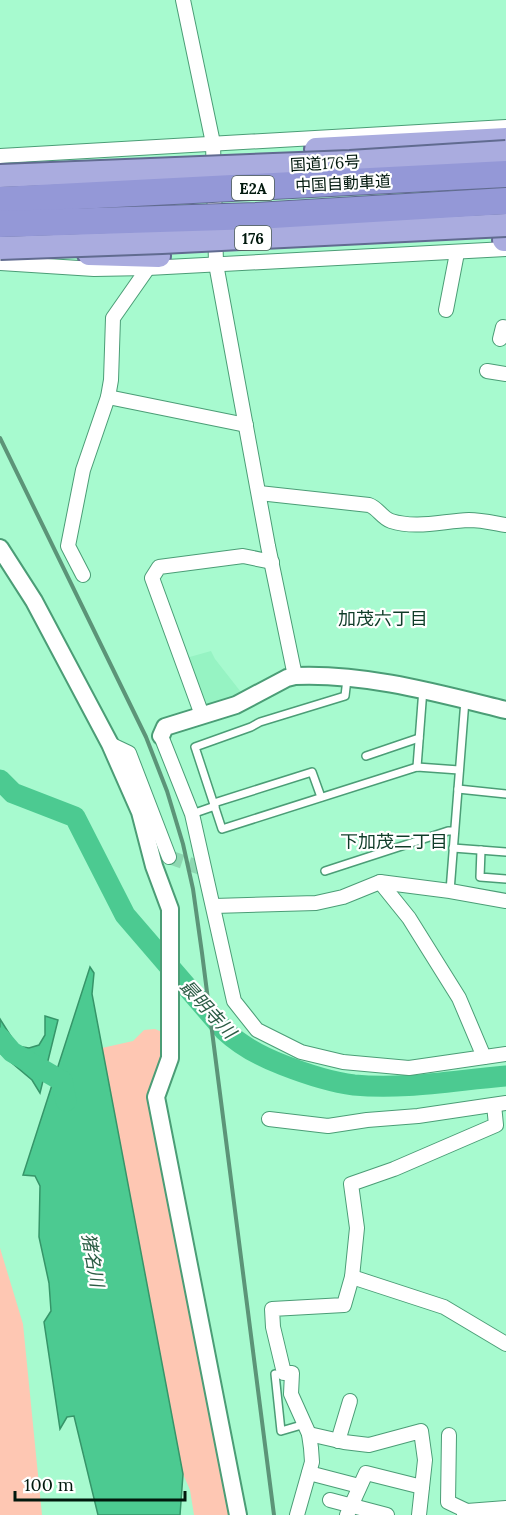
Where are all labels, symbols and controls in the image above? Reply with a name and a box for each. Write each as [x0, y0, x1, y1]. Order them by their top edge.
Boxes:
street label: 国道176号 [289, 151, 361, 175]
street label: 中国自動車道 [295, 171, 391, 195]
road number: E2A [232, 176, 274, 200]
road number: 176 [235, 226, 271, 250]
district label: 加茂六丁目 [338, 607, 428, 630]
district label: 下加茂二丁目 [340, 830, 448, 853]
water label: 最明寺川 [175, 975, 242, 1045]
water label: 猪名川 [77, 1231, 109, 1291]
scale bar [15, 1464, 184, 1502]
text: 100 m [24, 1473, 74, 1496]

